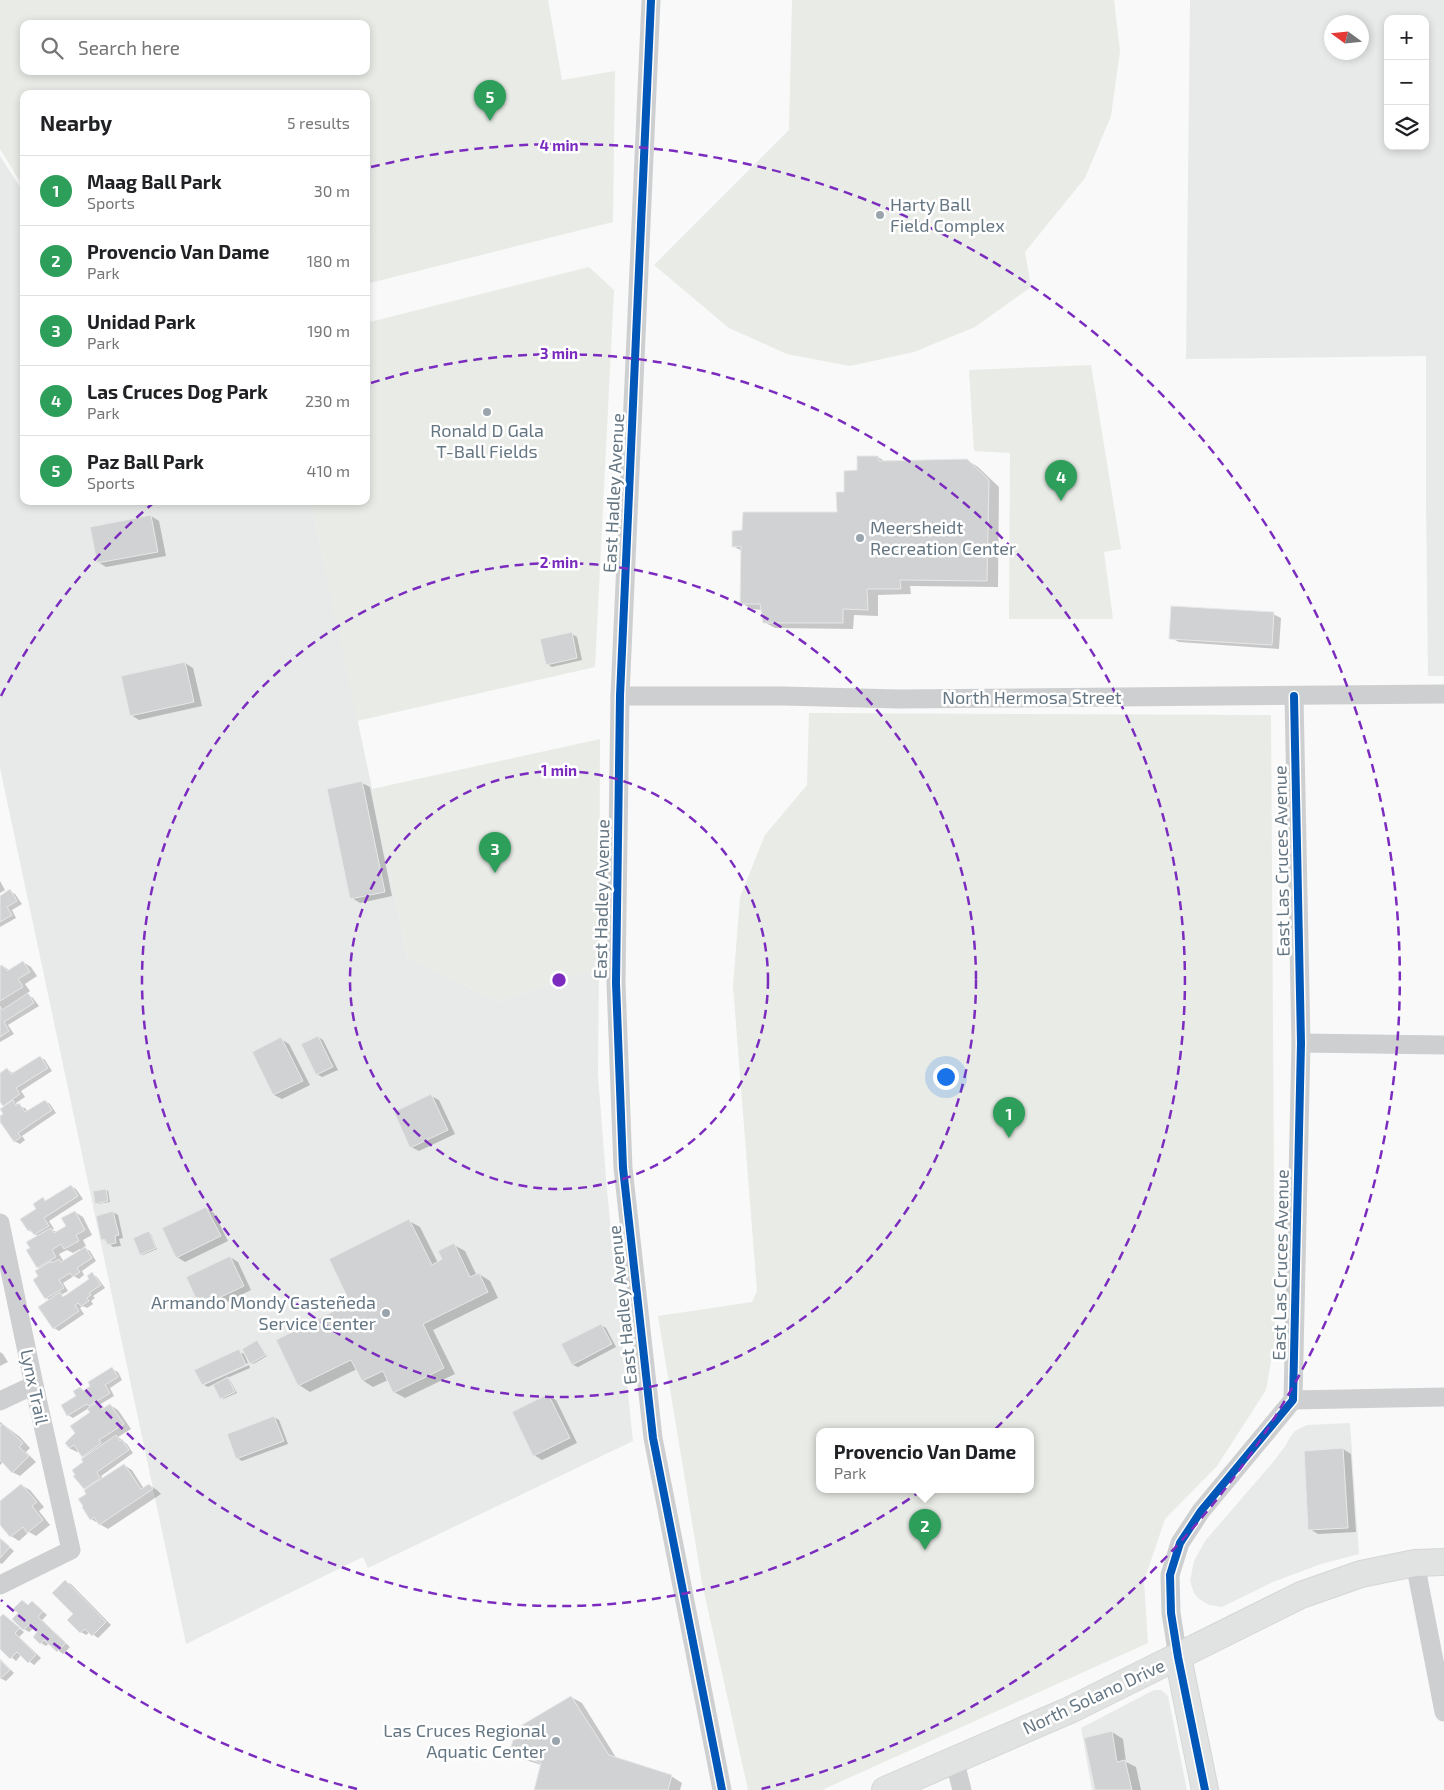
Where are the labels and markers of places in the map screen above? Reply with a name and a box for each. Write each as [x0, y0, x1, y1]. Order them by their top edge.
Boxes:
pin: 5 [474, 80, 506, 121]
place label: Harty Ball Field Complex [890, 193, 1005, 236]
marker: Harty Ball Field Complex [874, 209, 886, 221]
marker: Ronald D Gala T-Ball Fields [481, 406, 493, 418]
place label: Ronald D Gala T-Ball Fields [430, 419, 544, 462]
pin: 4 [1045, 460, 1077, 501]
place label: Meersheidt Recreation Center [870, 516, 1016, 559]
marker: Meersheidt Recreation Center [854, 532, 866, 544]
pin: 3 [479, 832, 511, 873]
centre of rings [550, 971, 568, 989]
pin: 1 [993, 1097, 1025, 1138]
place label: Armando Mondy Casteñeda Service Center [151, 1291, 376, 1334]
marker: Armando Mondy Casteñeda Service Center [380, 1307, 392, 1319]
pin: 2 [909, 1509, 941, 1550]
place label: Las Cruces Regional Aquatic Center [383, 1719, 547, 1762]
marker: Las Cruces Regional Aquatic Center [550, 1735, 562, 1747]

